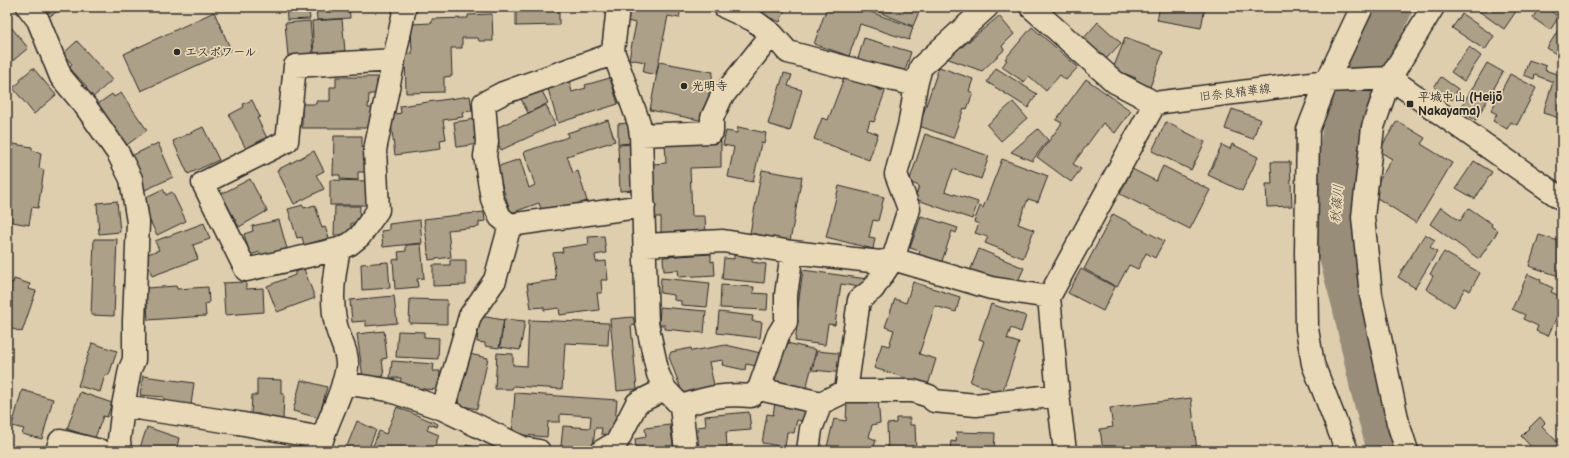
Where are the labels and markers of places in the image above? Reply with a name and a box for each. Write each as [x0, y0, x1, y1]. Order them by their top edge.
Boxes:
place label: エスポワール [185, 45, 257, 60]
marker: エスポワール [172, 47, 182, 57]
place label: 光明寺 [692, 79, 728, 94]
marker: 光明寺 [679, 81, 689, 91]
place label: 平城中山 (Heijō Nakayama) [1418, 90, 1502, 119]
marker: 平城中山 (Heijō Nakayama) [1405, 99, 1415, 109]

